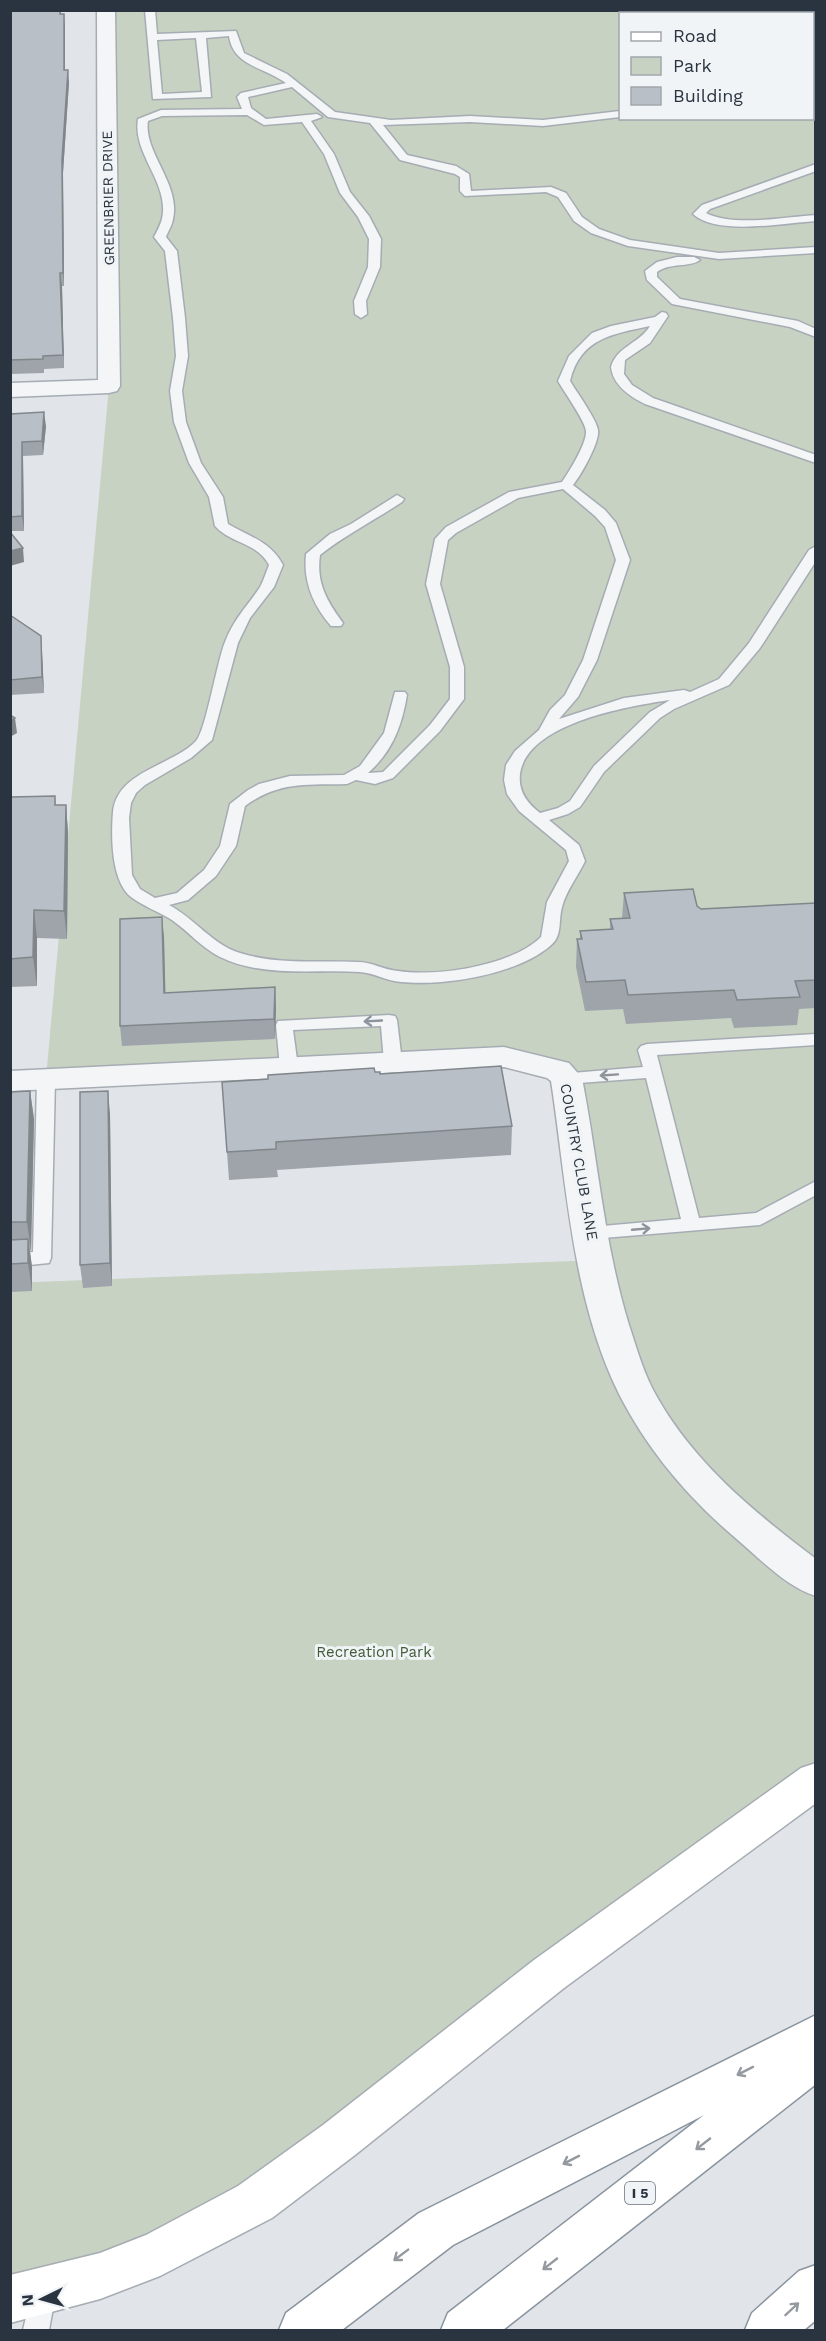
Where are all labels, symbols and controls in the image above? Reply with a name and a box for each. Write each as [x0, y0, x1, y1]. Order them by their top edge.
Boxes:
legend [619, 12, 814, 120]
text: Road [673, 25, 717, 46]
text: Park [673, 55, 712, 76]
text: Building [673, 85, 743, 106]
street label: GREENBRIER DRIVE [99, 130, 117, 266]
one-way arrow [363, 1016, 383, 1027]
one-way arrow [600, 1070, 620, 1081]
street label: COUNTRY CLUB LANE [556, 1082, 602, 1242]
one-way arrow [631, 1223, 651, 1234]
park label: Recreation Park [316, 1643, 432, 1661]
one-way arrow [736, 2066, 754, 2078]
one-way arrow [696, 2137, 712, 2150]
one-way arrow [563, 2154, 580, 2166]
road number: I 5 [625, 2182, 655, 2204]
one-way arrow [394, 2249, 410, 2262]
one-way arrow [542, 2258, 558, 2271]
north arrow [12, 2269, 72, 2329]
text: N [18, 2294, 38, 2307]
one-way arrow [785, 2302, 800, 2316]

